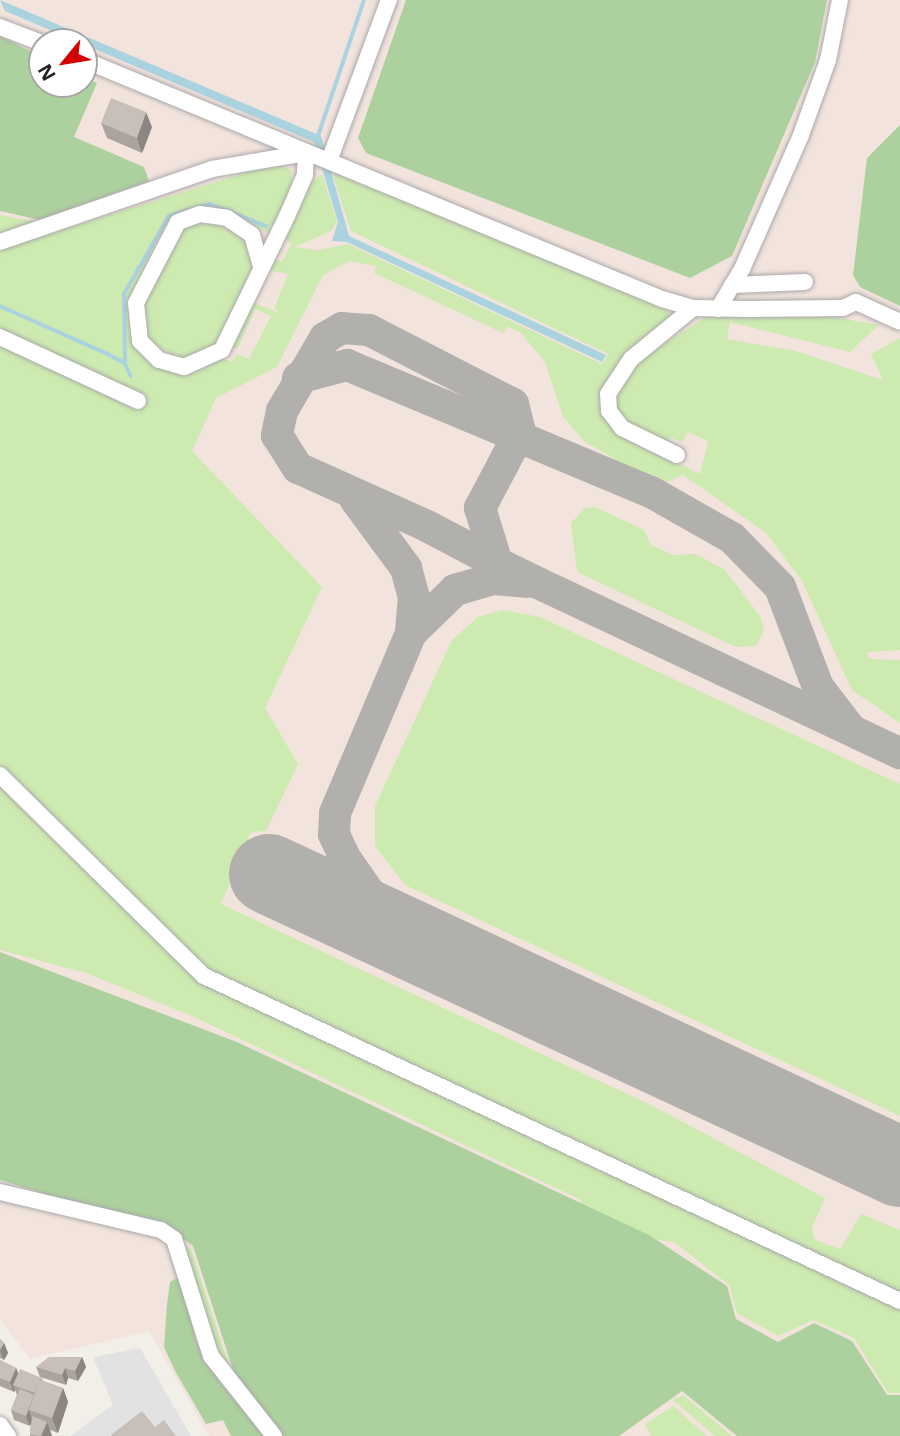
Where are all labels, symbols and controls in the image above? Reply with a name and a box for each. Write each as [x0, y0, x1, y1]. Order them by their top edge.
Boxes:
north arrow [28, 28, 98, 98]
text: N [31, 59, 62, 86]

